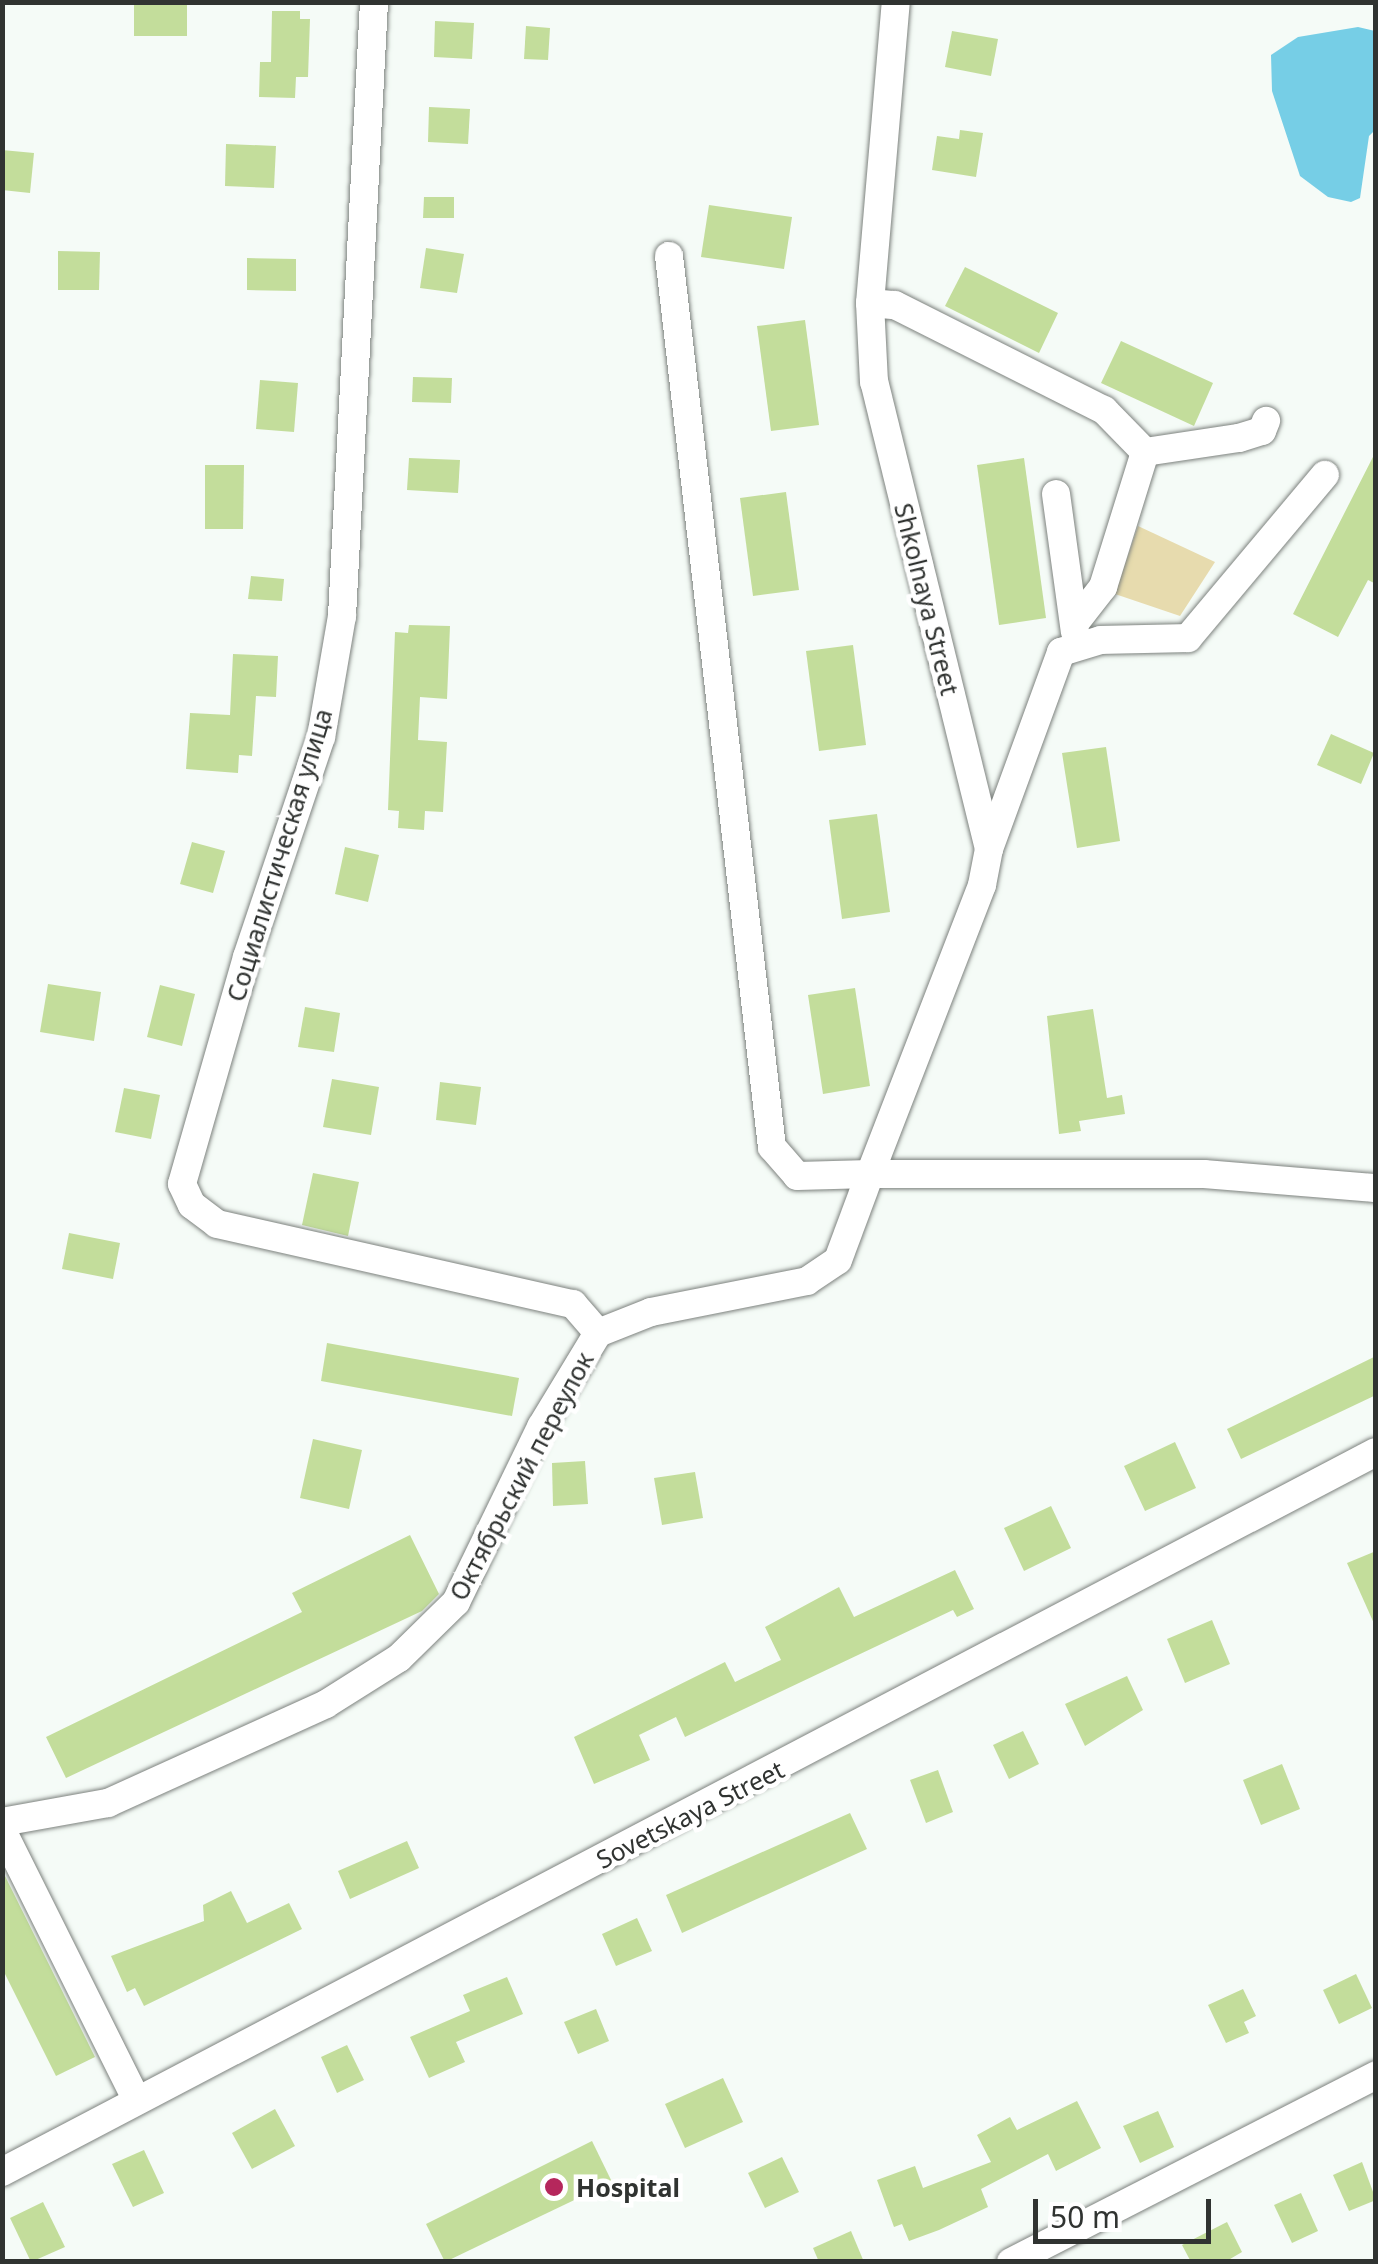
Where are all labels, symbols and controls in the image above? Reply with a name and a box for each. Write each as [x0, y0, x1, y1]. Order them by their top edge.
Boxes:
street label: Shkolnaya Street [889, 500, 965, 698]
street label: Социалистическая улица [220, 705, 338, 1005]
street label: Октябрьский переулок [443, 1347, 599, 1605]
street label: Sovetskaya Street [591, 1754, 789, 1874]
place label: Hospital [576, 2172, 680, 2202]
marker: Hospital [541, 2174, 567, 2200]
scale bar [1038, 2179, 1216, 2241]
text: 50 m [1050, 2196, 1120, 2237]

